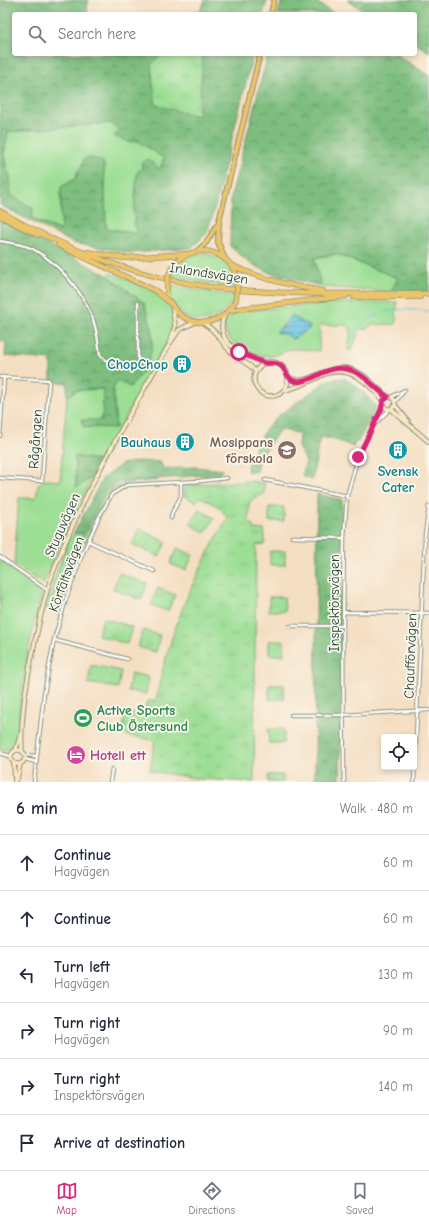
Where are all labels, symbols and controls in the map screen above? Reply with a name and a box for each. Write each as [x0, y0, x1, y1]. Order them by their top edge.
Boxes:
search box [12, 12, 417, 56]
icon: search [26, 23, 48, 45]
text: Search here [58, 25, 136, 43]
street label: Inlandsvägen [168, 259, 250, 288]
route start [230, 343, 248, 361]
building icon: ChopChop [171, 353, 193, 375]
place label: ChopChop [107, 356, 168, 373]
street label: Rågången [25, 409, 46, 470]
building icon: Bauhaus [174, 431, 196, 453]
place label: Bauhaus [120, 434, 171, 451]
place label: Mosippans förskola [210, 434, 273, 467]
school or university icon: Mosippans förskola [276, 439, 298, 461]
building icon: Svensk Cater [387, 439, 409, 461]
route end [349, 448, 367, 466]
place label: Svensk Cater [378, 463, 418, 496]
street label: Stuguvägen [41, 490, 84, 560]
street label: Körfältsvägen [45, 534, 88, 614]
street label: Inspektörsvägen [326, 554, 343, 652]
street label: Chaufförvägen [401, 613, 420, 699]
place label: Active Sports Club Östersund [97, 702, 188, 735]
sports icon: Active Sports Club Östersund [72, 707, 94, 729]
map controls [381, 734, 417, 770]
button: locate [381, 734, 417, 770]
hotel icon: Hotell ett [65, 744, 87, 766]
place label: Hotell ett [90, 747, 146, 764]
text: 6 min [16, 799, 58, 818]
text: Walk · 480 m [340, 801, 413, 816]
text: Continue [54, 846, 111, 864]
icon: ahead [16, 852, 38, 874]
text: 60 m [383, 855, 413, 870]
text: Hagvägen [54, 864, 109, 879]
icon: ahead [16, 908, 38, 930]
text: Continue [54, 910, 111, 928]
text: 60 m [383, 911, 413, 926]
text: Turn left [54, 958, 110, 976]
icon: left [16, 964, 38, 986]
text: 130 m [378, 967, 413, 982]
text: Hagvägen [54, 976, 109, 991]
text: Turn right [54, 1014, 120, 1032]
icon: right [16, 1020, 38, 1042]
text: 90 m [383, 1023, 413, 1038]
text: Hagvägen [54, 1032, 109, 1047]
text: Turn right [54, 1070, 120, 1088]
icon: right [16, 1076, 38, 1098]
text: 140 m [379, 1079, 413, 1094]
text: Inspektörsvägen [54, 1088, 145, 1103]
icon: arrive [16, 1132, 38, 1154]
text: Arrive at destination [54, 1134, 185, 1152]
tab: Map [56, 1180, 78, 1217]
tab: Directions [189, 1180, 235, 1217]
tab: Saved [346, 1180, 373, 1217]

